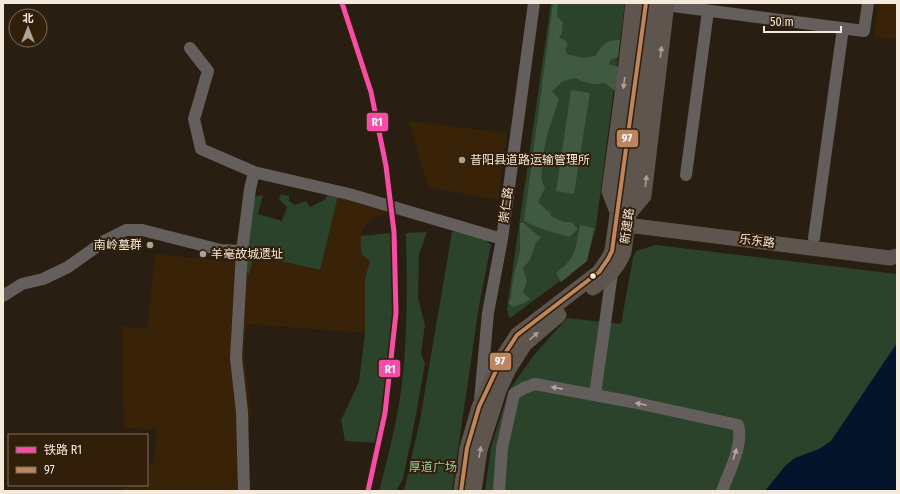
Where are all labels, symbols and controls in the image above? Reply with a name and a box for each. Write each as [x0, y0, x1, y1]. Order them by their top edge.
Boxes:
north arrow [8, 8, 48, 48]
scale bar [764, 8, 841, 34]
text: 北 [23, 12, 34, 25]
text: 50 m [770, 15, 794, 29]
one-way arrow [658, 46, 665, 58]
one-way arrow [621, 77, 627, 90]
line badge: R1 [366, 112, 389, 132]
text: R1 [372, 116, 382, 129]
line badge: 97 [616, 129, 639, 148]
text: 97 [622, 132, 632, 145]
place label: 昔阳县道路运输管理所 [470, 153, 590, 167]
marker: 昔阳县道路运输管理所 [457, 155, 467, 165]
one-way arrow [643, 175, 649, 187]
street label: 崇仁路 [497, 186, 515, 224]
street label: 新建路 [618, 207, 636, 245]
street label: 乐东路 [738, 232, 776, 250]
place label: 南岭墓群 [94, 238, 142, 252]
marker: 南岭墓群 [145, 240, 155, 250]
place label: 羊毫故城遗址 [211, 247, 283, 261]
marker: 羊毫故城遗址 [198, 249, 208, 259]
unlabelled marker [588, 271, 598, 281]
one-way arrow [528, 332, 539, 341]
line badge: 97 [489, 352, 512, 371]
text: 97 [495, 355, 505, 368]
line badge: R1 [378, 359, 401, 378]
text: R1 [385, 363, 395, 376]
one-way arrow [551, 385, 563, 391]
one-way arrow [635, 400, 647, 406]
legend [8, 434, 148, 486]
text: 铁路 R1 [44, 443, 82, 457]
one-way arrow [477, 446, 483, 459]
one-way arrow [732, 448, 738, 460]
park label: 厚道广场 [409, 460, 457, 474]
text: 97 [44, 463, 55, 477]

